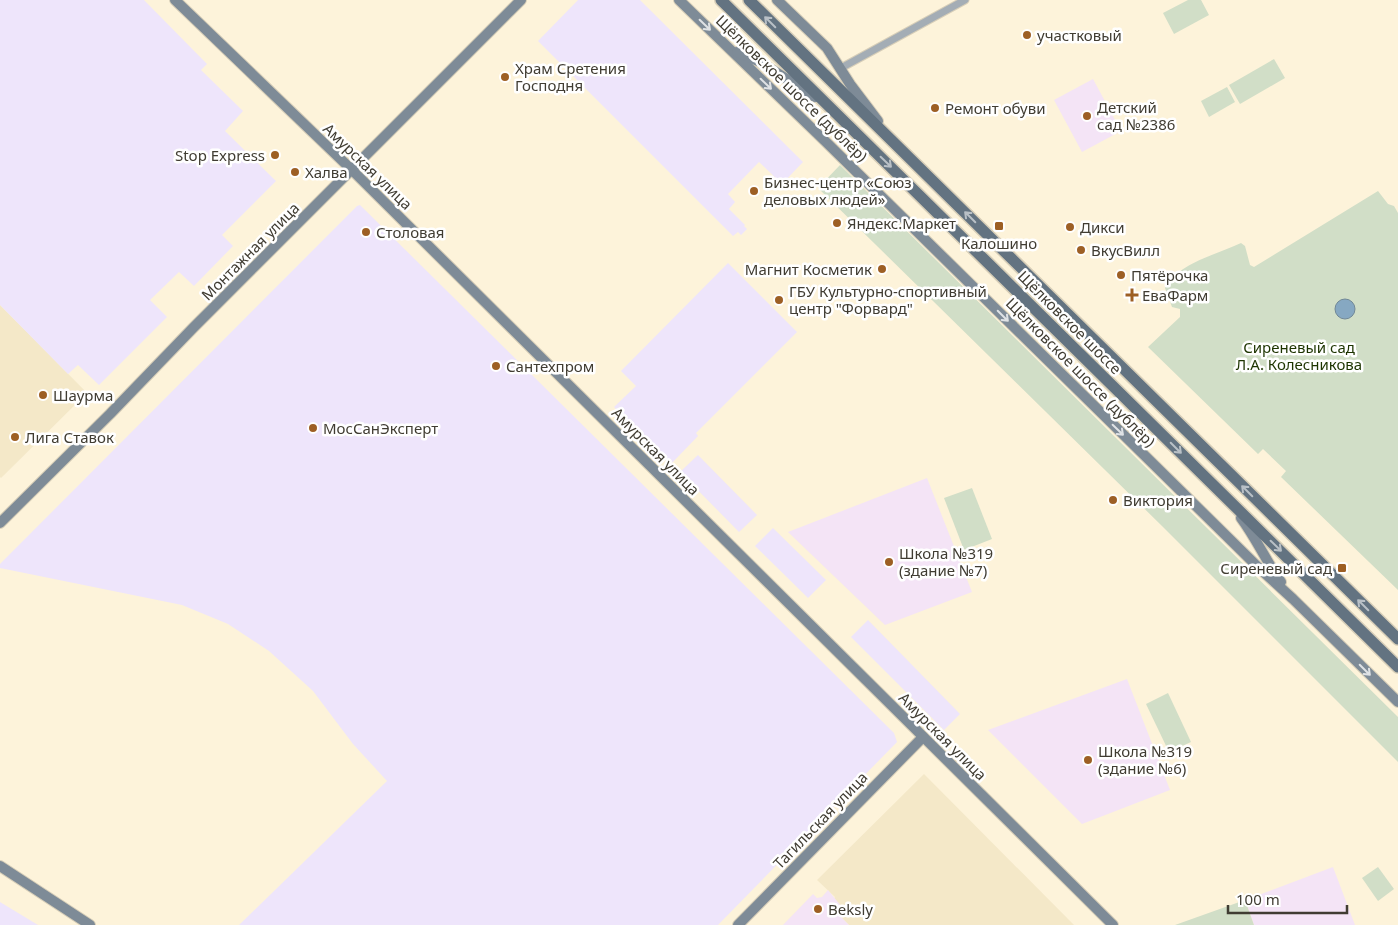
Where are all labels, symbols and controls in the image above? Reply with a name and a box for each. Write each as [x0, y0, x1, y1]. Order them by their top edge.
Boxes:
street label: Щёлковское шоссе (дублёр) [712, 10, 872, 166]
one-way arrow [765, 16, 777, 28]
one-way arrow [699, 19, 711, 31]
place label: участковый [1037, 25, 1122, 45]
marker: участковый [1021, 29, 1033, 41]
place label: Храм Сретения Господня [515, 58, 626, 95]
marker: Храм Сретения Господня [499, 71, 511, 83]
one-way arrow [760, 78, 772, 90]
place label: Детский сад №2386 [1097, 97, 1175, 134]
place label: Ремонт обуви [945, 98, 1046, 118]
marker: Ремонт обуви [929, 102, 941, 114]
marker: Детский сад №2386 [1081, 110, 1093, 122]
street label: Амурская улица [319, 118, 417, 214]
place label: Stop Express [175, 145, 265, 165]
marker: Stop Express [269, 149, 281, 161]
one-way arrow [880, 155, 892, 167]
place label: Халва [305, 162, 348, 182]
marker: Халва [289, 166, 301, 178]
place label: Бизнес-центр «Союз деловых людей» [764, 172, 912, 209]
marker: Бизнес-центр «Союз деловых людей» [748, 185, 760, 197]
street label: Монтажная улица [197, 198, 303, 304]
one-way arrow [964, 211, 976, 223]
place label: Яндекс.Маркет [847, 213, 956, 233]
marker: Яндекс.Маркет [831, 217, 843, 229]
place label: Дикси [1080, 217, 1125, 237]
marker: Калошино [993, 220, 1005, 232]
marker: Дикси [1064, 221, 1076, 233]
place label: Столовая [376, 222, 445, 242]
marker: Столовая [360, 226, 372, 238]
place label: Калошино [961, 233, 1037, 253]
place label: ВкусВилл [1091, 240, 1160, 260]
marker: ВкусВилл [1075, 244, 1087, 256]
place label: Магнит Косметик [745, 259, 872, 279]
marker: Магнит Косметик [876, 263, 888, 275]
place label: Пятёрочка [1131, 265, 1208, 285]
street label: Щёлковское шоссе [1014, 266, 1126, 378]
marker: Пятёрочка [1115, 269, 1127, 281]
place label: ГБУ Культурно-спортивный центр "Форвард" [789, 281, 987, 318]
place label: ЕваФарм [1142, 285, 1208, 305]
marker: ЕваФарм [1126, 289, 1138, 301]
street label: Щёлковское шоссе (дублёр) [1002, 293, 1160, 451]
marker: ГБУ Культурно-спортивный центр "Форвард" [773, 294, 785, 306]
one-way arrow [996, 310, 1009, 322]
park label: Сиреневый сад Л.А. Колесникова [1236, 337, 1362, 374]
place label: Сантехпром [506, 356, 594, 376]
marker: Сантехпром [490, 360, 502, 372]
place label: Шаурма [53, 385, 113, 405]
marker: Шаурма [37, 389, 49, 401]
street label: Амурская улица [608, 403, 704, 499]
place label: МосСанЭксперт [323, 418, 438, 438]
marker: МосСанЭксперт [307, 422, 319, 434]
one-way arrow [1112, 424, 1124, 436]
place label: Лига Ставок [25, 427, 114, 447]
marker: Лига Ставок [9, 431, 21, 443]
one-way arrow [1170, 442, 1182, 454]
one-way arrow [1241, 485, 1254, 497]
place label: Виктория [1123, 490, 1193, 510]
marker: Виктория [1107, 494, 1119, 506]
one-way arrow [1269, 540, 1282, 552]
place label: Школа №319 (здание №7) [899, 543, 993, 580]
marker: Школа №319 (здание №7) [883, 556, 895, 568]
place label: Сиреневый сад [1220, 558, 1332, 578]
marker: Сиреневый сад [1336, 562, 1348, 574]
one-way arrow [1357, 599, 1369, 611]
one-way arrow [1359, 664, 1372, 676]
street label: Амурская улица [895, 688, 991, 784]
place label: Школа №319 (здание №6) [1098, 741, 1192, 778]
marker: Школа №319 (здание №6) [1082, 754, 1094, 766]
street label: Тагильская улица [769, 767, 871, 873]
scale bar [1228, 882, 1347, 914]
text: 100 m [1236, 889, 1280, 909]
place label: Beksly [828, 899, 873, 919]
marker: Beksly [812, 903, 824, 915]

